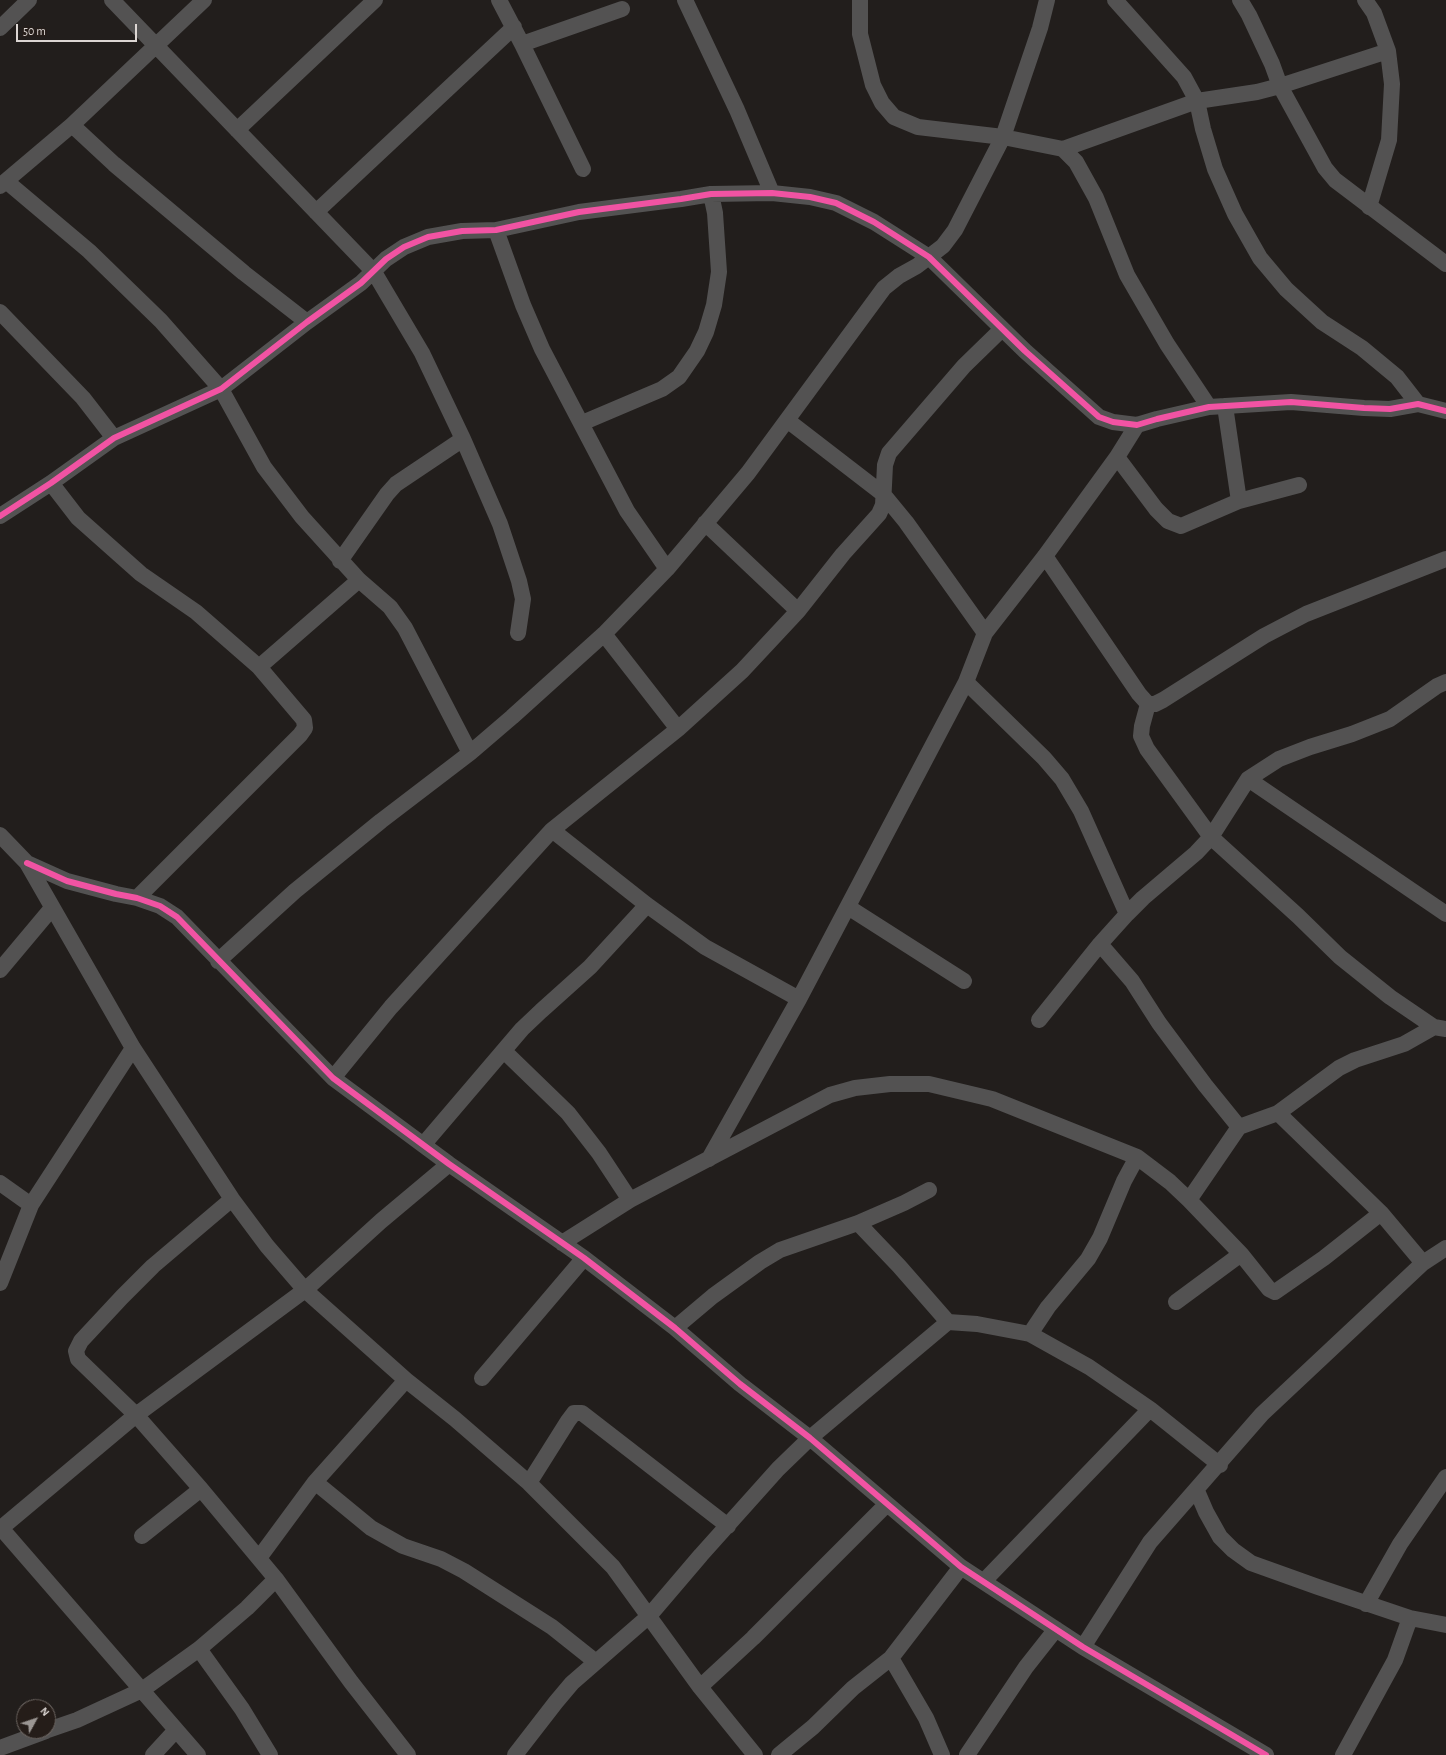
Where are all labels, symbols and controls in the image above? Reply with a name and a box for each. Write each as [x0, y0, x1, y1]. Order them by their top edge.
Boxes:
scale bar [18, 16, 139, 42]
text: 50 m [23, 25, 46, 37]
north arrow [16, 1699, 56, 1739]
text: N [38, 1705, 51, 1718]

